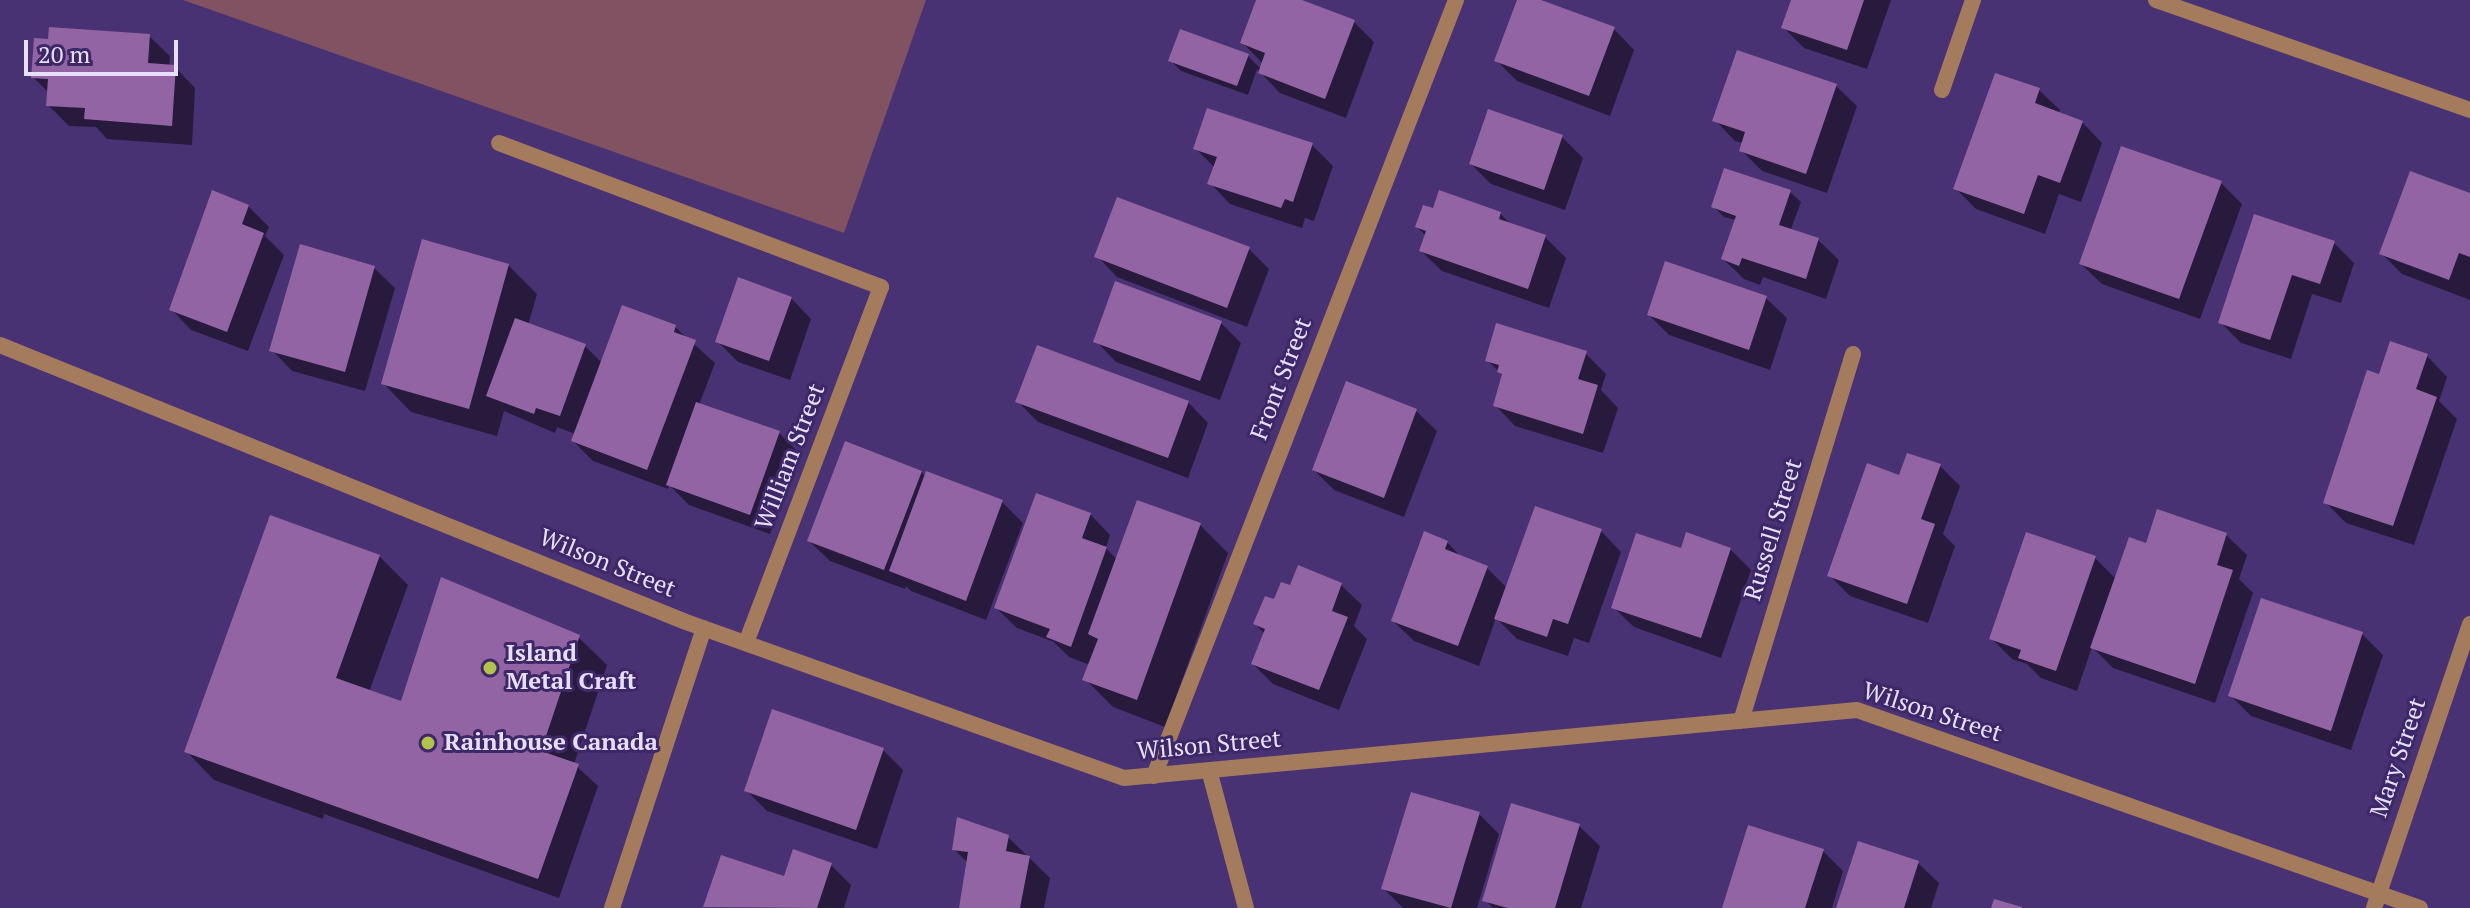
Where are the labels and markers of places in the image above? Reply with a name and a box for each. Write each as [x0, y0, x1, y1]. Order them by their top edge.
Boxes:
place label: Island Metal Craft [506, 640, 636, 696]
marker: Island Metal Craft [481, 659, 499, 677]
place label: Rainhouse Canada [444, 729, 658, 757]
marker: Rainhouse Canada [419, 734, 437, 752]

